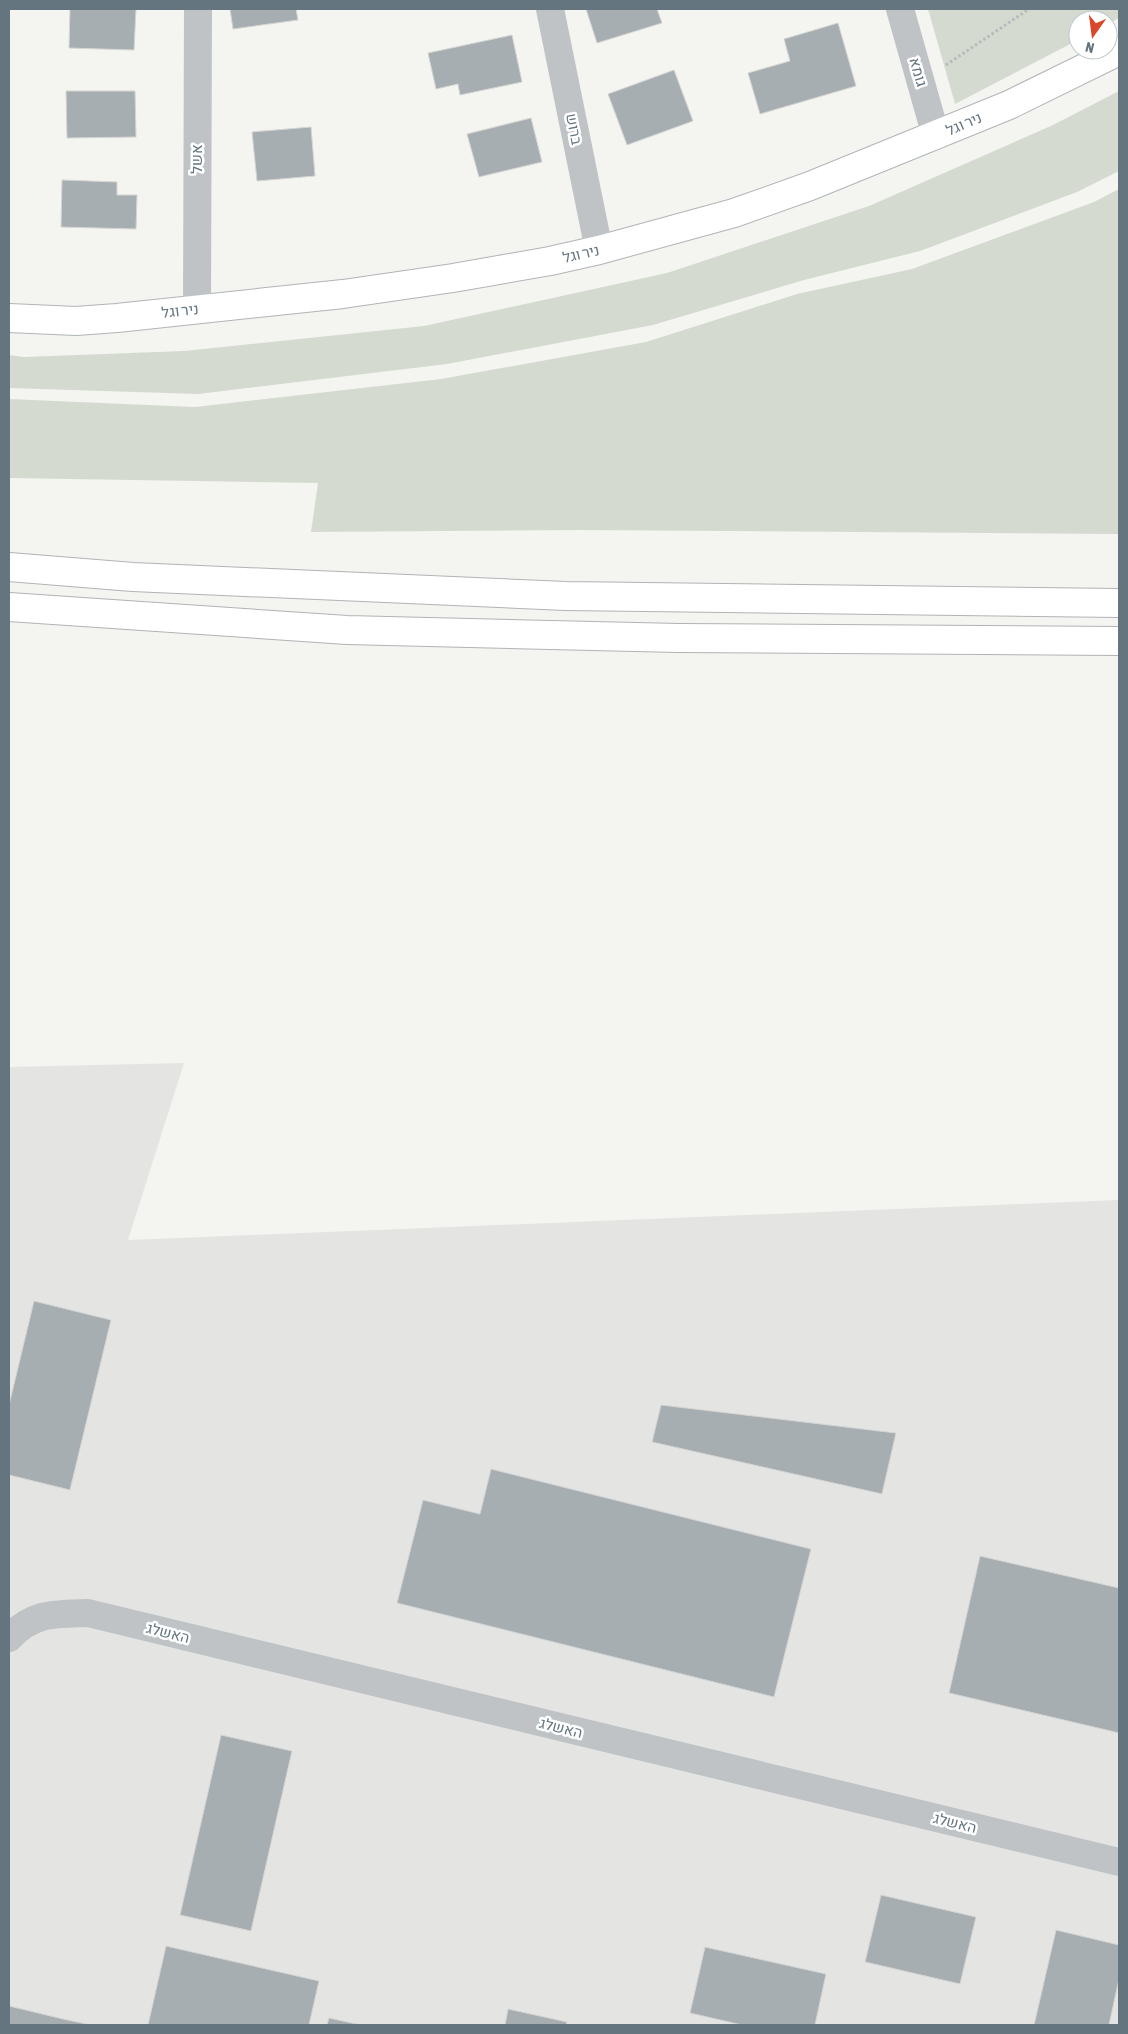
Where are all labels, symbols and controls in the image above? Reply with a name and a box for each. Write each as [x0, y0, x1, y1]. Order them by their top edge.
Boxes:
north arrow [1068, 10, 1118, 60]
text: N [1084, 39, 1096, 56]
street label: גומא [906, 55, 931, 89]
street label: ניר וגל [943, 108, 984, 139]
street label: ברוש [563, 112, 586, 146]
street label: אשל [188, 144, 205, 174]
street label: ניר וגל [561, 241, 601, 266]
street label: ניר וגל [161, 300, 199, 321]
street label: האשלג [145, 1619, 191, 1646]
street label: האשלג [538, 1714, 584, 1741]
street label: האשלג [932, 1809, 978, 1836]

